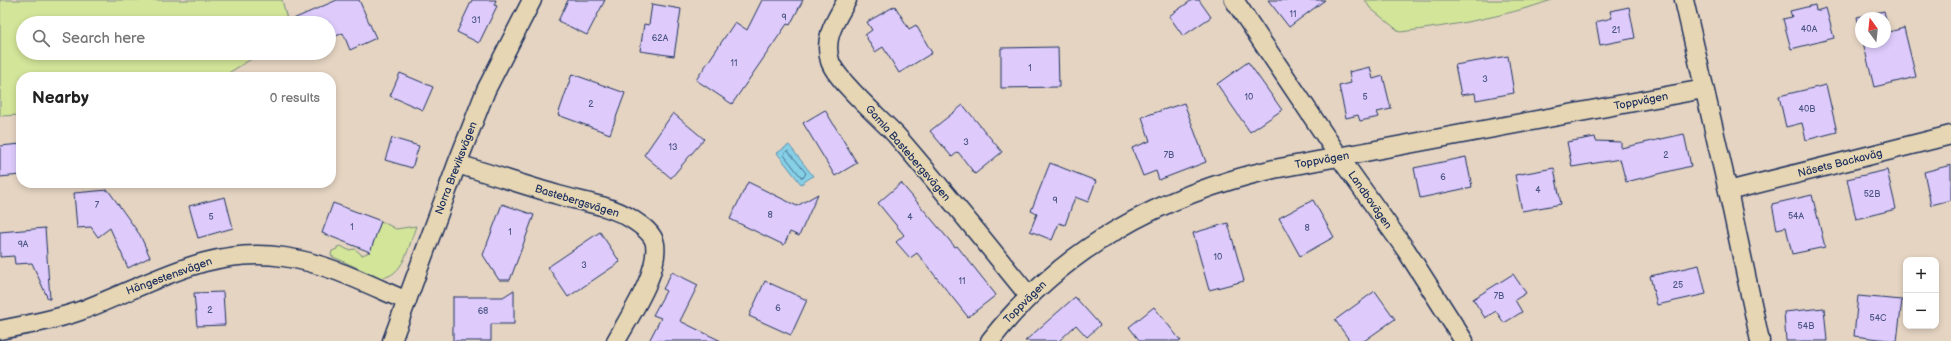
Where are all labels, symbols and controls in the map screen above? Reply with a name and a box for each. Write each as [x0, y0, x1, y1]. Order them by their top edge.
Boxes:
house number: 11 [1290, 9, 1296, 20]
house number: 9 [781, 12, 787, 23]
north arrow [1855, 12, 1891, 48]
house number: 31 [471, 15, 481, 26]
search box [16, 16, 336, 60]
house number: 40A [1801, 24, 1818, 35]
house number: 21 [1612, 25, 1620, 36]
icon: search [30, 27, 52, 49]
text: Search here [62, 29, 145, 48]
house number: 62A [652, 33, 669, 44]
house number: 11 [731, 58, 737, 69]
house number: 1 [1028, 63, 1032, 74]
house number: 3 [1482, 74, 1488, 85]
text: Nearby [32, 88, 89, 108]
street label: Toppvägen [1613, 89, 1669, 113]
text: 0 results [270, 90, 320, 106]
house number: 10 [1245, 92, 1253, 103]
house number: 5 [1362, 92, 1368, 103]
house number: 2 [588, 99, 594, 110]
street label: Gamla Bastebergsvägen [863, 102, 953, 204]
house number: 40B [1799, 104, 1815, 115]
street label: Norra Breviksvägen [432, 120, 480, 216]
house number: 3 [963, 137, 969, 148]
house number: 13 [668, 142, 678, 153]
street label: Näsets Backaväg [1796, 146, 1884, 180]
street label: Toppvägen [1294, 149, 1350, 171]
house number: 7B [1164, 150, 1174, 161]
house number: 2 [1663, 150, 1669, 161]
street label: Landbovägen [1345, 169, 1395, 231]
house number: 6 [1440, 172, 1446, 183]
street label: Bastebergsvägen [533, 182, 621, 220]
house number: 4 [1535, 185, 1541, 196]
house number: 52B [1864, 189, 1880, 200]
house number: 9 [1052, 195, 1058, 206]
house number: 7 [95, 200, 100, 211]
house number: 8 [767, 210, 773, 221]
house number: 54A [1788, 211, 1805, 222]
house number: 5 [208, 212, 214, 223]
house number: 4 [907, 212, 913, 223]
house number: 1 [350, 222, 354, 233]
house number: 8 [1304, 223, 1310, 234]
house number: 1 [508, 227, 512, 238]
house number: 9A [18, 239, 29, 250]
house number: 10 [1214, 252, 1222, 263]
street label: Hängestensvägen [124, 254, 214, 298]
map controls [1903, 257, 1939, 329]
button: + [1903, 257, 1939, 293]
house number: 3 [581, 260, 587, 271]
house number: 11 [959, 276, 965, 287]
street label: Toppvägen [1001, 278, 1049, 326]
house number: 25 [1673, 280, 1683, 291]
house number: 7B [1494, 291, 1504, 302]
button: − [1903, 293, 1939, 329]
house number: 6 [775, 303, 781, 314]
house number: 2 [207, 305, 213, 316]
house number: 68 [478, 306, 488, 317]
house number: 54C [1869, 313, 1887, 324]
house number: 54B [1798, 321, 1814, 332]

